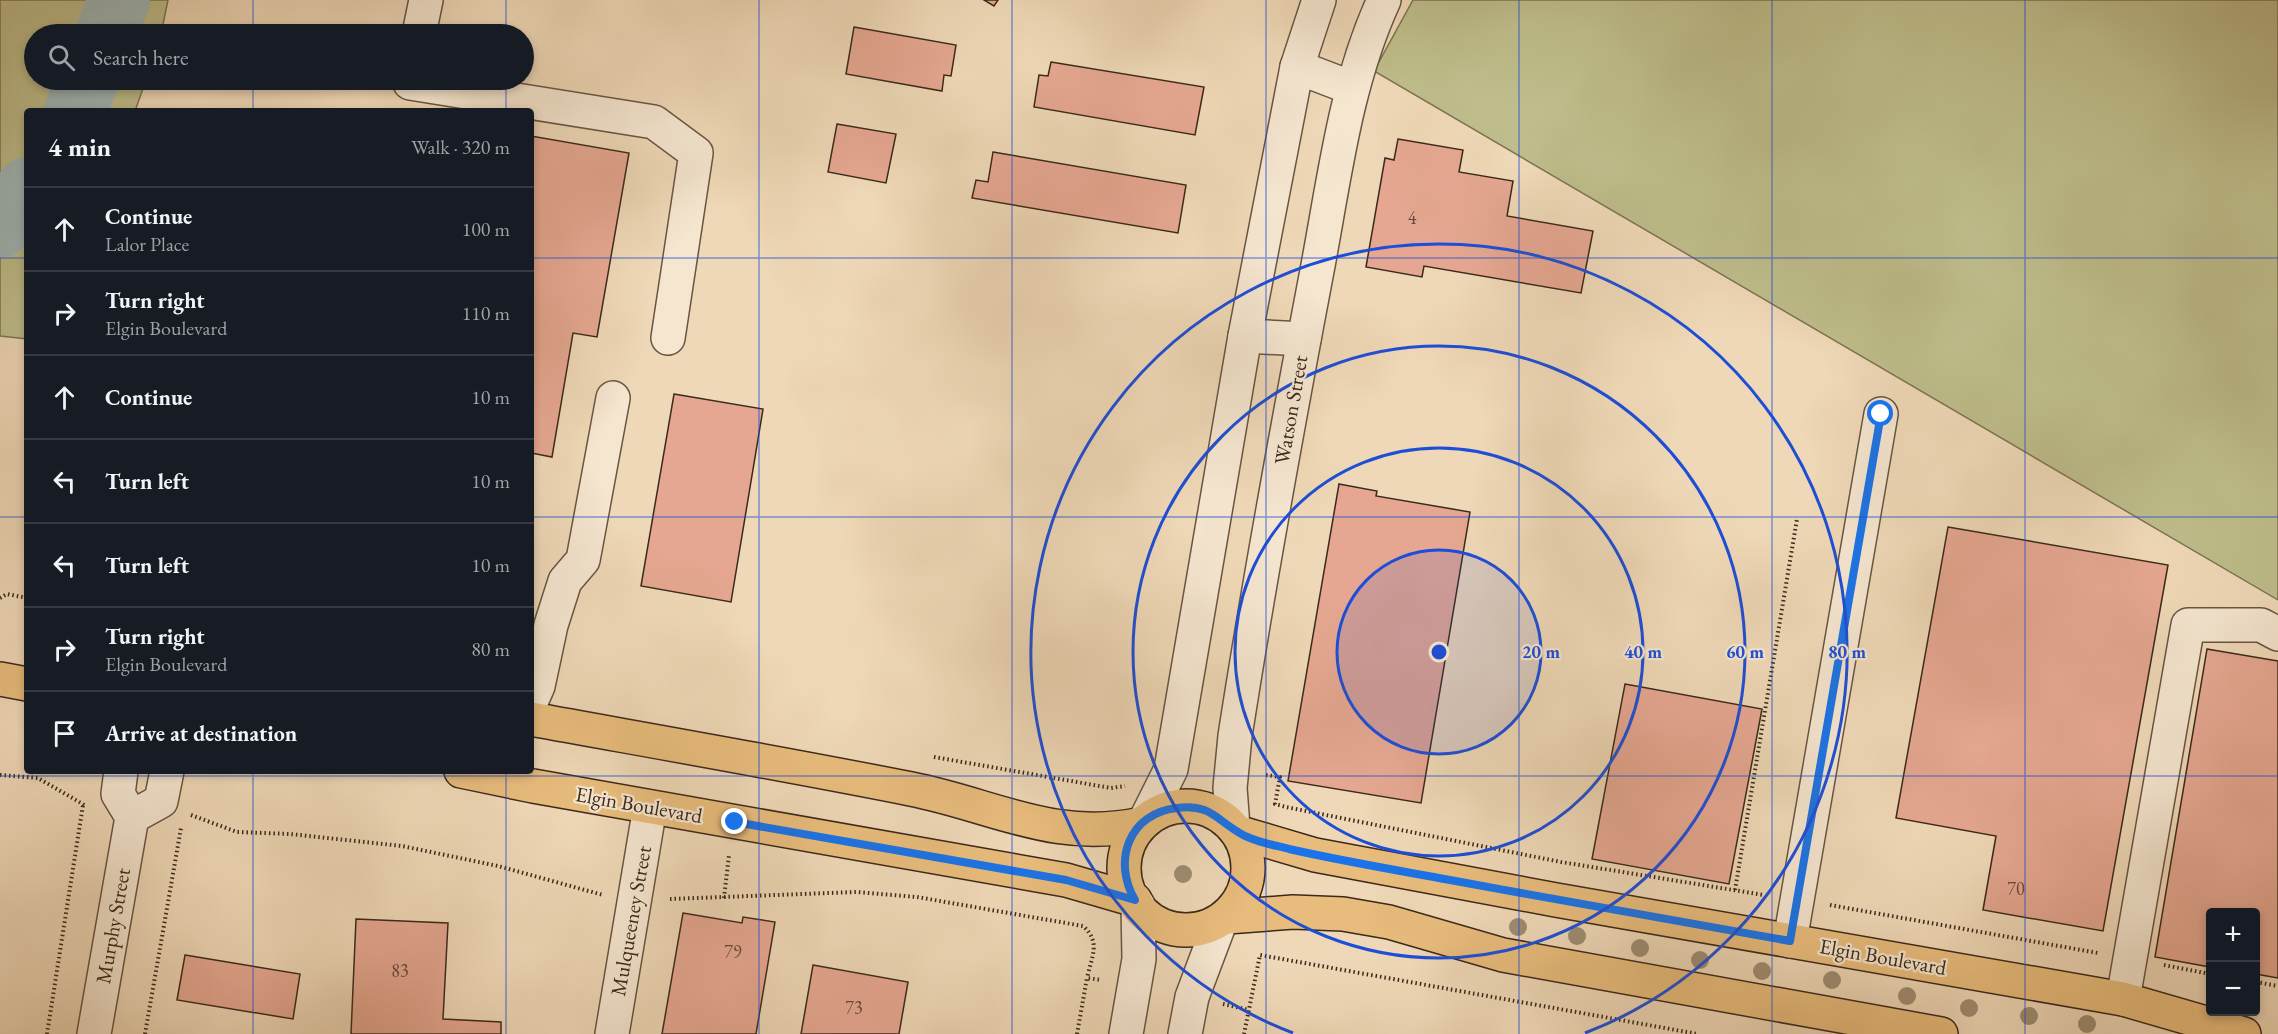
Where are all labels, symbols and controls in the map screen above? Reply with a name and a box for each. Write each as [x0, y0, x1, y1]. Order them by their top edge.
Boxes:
search box [24, 24, 534, 90]
icon: search [45, 41, 78, 74]
text: Search here [93, 43, 188, 72]
text: 4 min [48, 130, 111, 164]
text: Walk · 320 m [411, 134, 510, 160]
text: Continue [105, 202, 192, 231]
house number: 4 [1408, 206, 1417, 229]
icon: ahead [48, 213, 81, 246]
text: 100 m [462, 216, 510, 242]
text: Lalor Place [105, 231, 189, 257]
text: Turn right [105, 286, 204, 315]
icon: right [48, 297, 81, 330]
text: 110 m [462, 300, 510, 326]
text: Elgin Boulevard [105, 315, 227, 341]
street label: Watson Street [1268, 353, 1313, 467]
icon: ahead [48, 381, 81, 414]
text: Continue [105, 383, 192, 412]
text: 10 m [471, 384, 510, 410]
route start [1867, 400, 1893, 426]
icon: left [48, 465, 81, 498]
text: Turn left [105, 467, 189, 496]
text: 10 m [471, 468, 510, 494]
icon: left [48, 549, 81, 582]
text: Turn left [105, 551, 189, 580]
text: 10 m [471, 552, 510, 578]
text: Turn right [105, 622, 204, 651]
icon: right [48, 633, 81, 666]
text: 80 m [471, 636, 510, 662]
text: 20 m [1522, 640, 1560, 663]
text: 40 m [1624, 640, 1662, 663]
text: 60 m [1726, 640, 1764, 663]
text: 80 m [1828, 640, 1866, 663]
centre of rings [1429, 642, 1449, 662]
text: Elgin Boulevard [105, 651, 227, 677]
icon: arrive [48, 717, 81, 750]
text: Arrive at destination [105, 719, 297, 748]
street label: Elgin Boulevard [574, 780, 705, 829]
route end [721, 808, 747, 834]
street label: Mulqueeney Street [604, 843, 657, 998]
street label: Murphy Street [89, 866, 136, 986]
house number: 70 [2007, 877, 2025, 900]
map controls [2206, 908, 2260, 1016]
button: + [2206, 908, 2260, 962]
street label: Elgin Boulevard [1818, 932, 1949, 981]
house number: 79 [724, 940, 742, 963]
house number: 83 [391, 959, 409, 982]
button: − [2206, 962, 2260, 1016]
house number: 73 [845, 996, 863, 1019]

